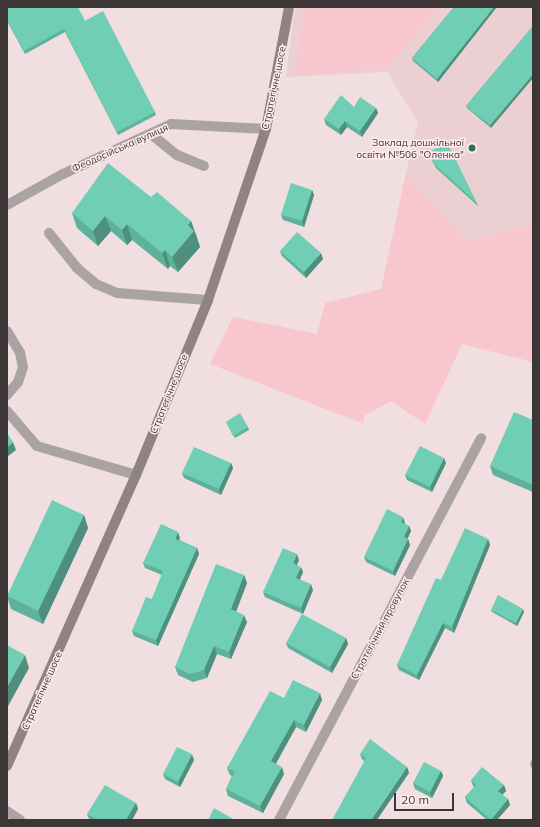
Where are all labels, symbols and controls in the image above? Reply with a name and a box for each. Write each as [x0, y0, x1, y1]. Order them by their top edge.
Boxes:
street label: Стратегічне шосе [259, 45, 289, 131]
street label: Феодосійська вулиця [70, 121, 170, 175]
place label: Заклад дошкільної освіти №506 "Оленка" [356, 136, 464, 160]
marker: Заклад дошкільної освіти №506 "Оленка" [467, 143, 477, 153]
street label: Стратегічне шосе [148, 352, 190, 436]
street label: Стратегічний провулок [348, 577, 412, 681]
street label: Стратегічне шосе [19, 650, 65, 732]
scale bar [396, 785, 456, 811]
text: 20 m [401, 792, 429, 807]

